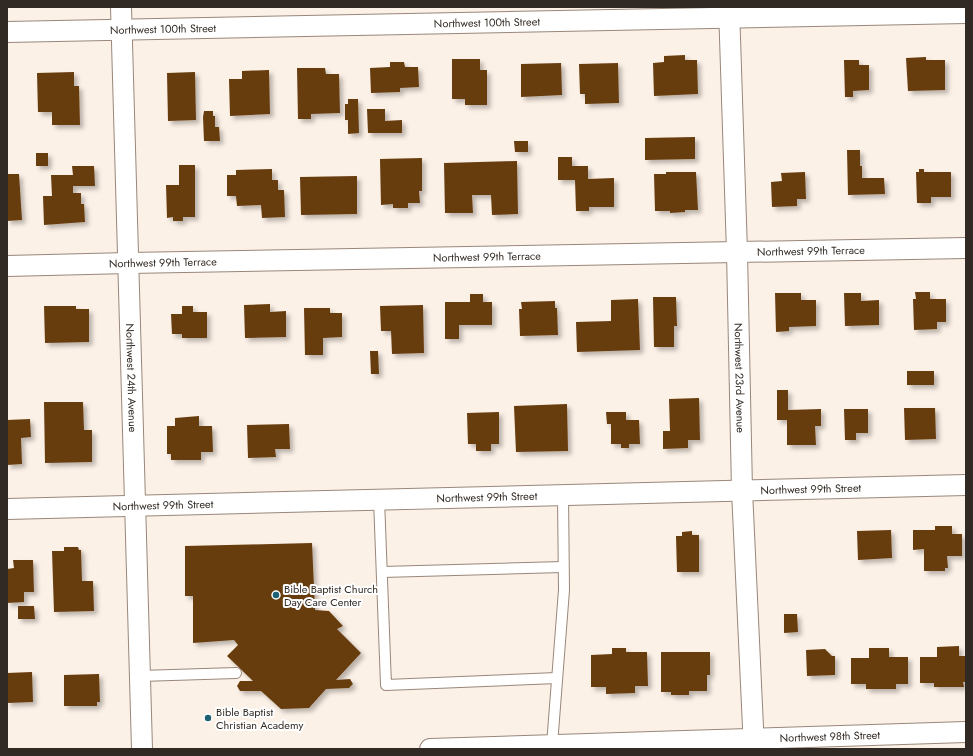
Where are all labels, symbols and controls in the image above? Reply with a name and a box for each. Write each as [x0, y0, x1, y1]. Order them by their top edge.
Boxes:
street label: Northwest 100th Street [434, 13, 541, 32]
street label: Northwest 100th Street [110, 20, 217, 38]
street label: Northwest 99th Terrace [757, 242, 865, 260]
street label: Northwest 99th Terrace [433, 248, 541, 266]
street label: Northwest 99th Terrace [109, 253, 217, 271]
street label: Northwest 24th Avenue [122, 323, 141, 433]
street label: Northwest 23rd Avenue [730, 323, 749, 433]
street label: Northwest 99th Street [760, 480, 862, 498]
street label: Northwest 99th Street [436, 488, 538, 506]
street label: Northwest 99th Street [112, 496, 214, 514]
place label: Bible Baptist Church Day Care Center [284, 581, 378, 610]
marker: Bible Baptist Church Day Care Center [271, 590, 281, 600]
place label: Bible Baptist Christian Academy [216, 704, 304, 733]
marker: Bible Baptist Christian Academy [203, 713, 213, 723]
street label: Northwest 98th Street [779, 727, 881, 746]

